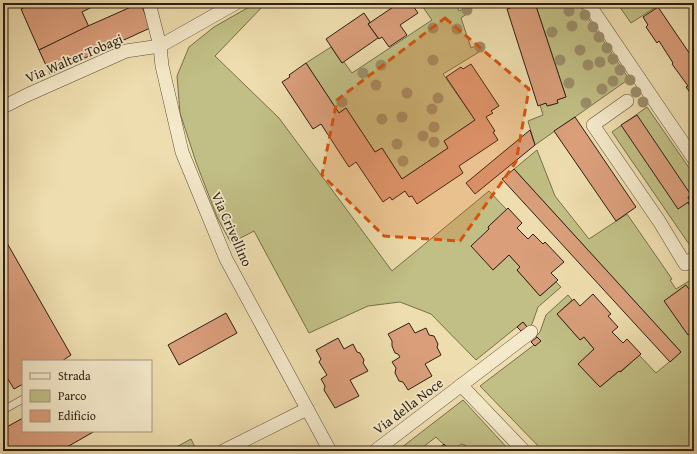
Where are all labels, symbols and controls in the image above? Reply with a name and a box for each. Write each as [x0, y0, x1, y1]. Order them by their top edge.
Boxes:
street label: Via Walter Tobagi [22, 28, 126, 88]
street label: Via Crivellino [207, 188, 257, 270]
legend [22, 360, 152, 432]
text: Strada [58, 367, 91, 384]
street label: Via della Noce [369, 373, 448, 439]
text: Parco [58, 387, 86, 404]
text: Edificio [58, 407, 96, 424]

